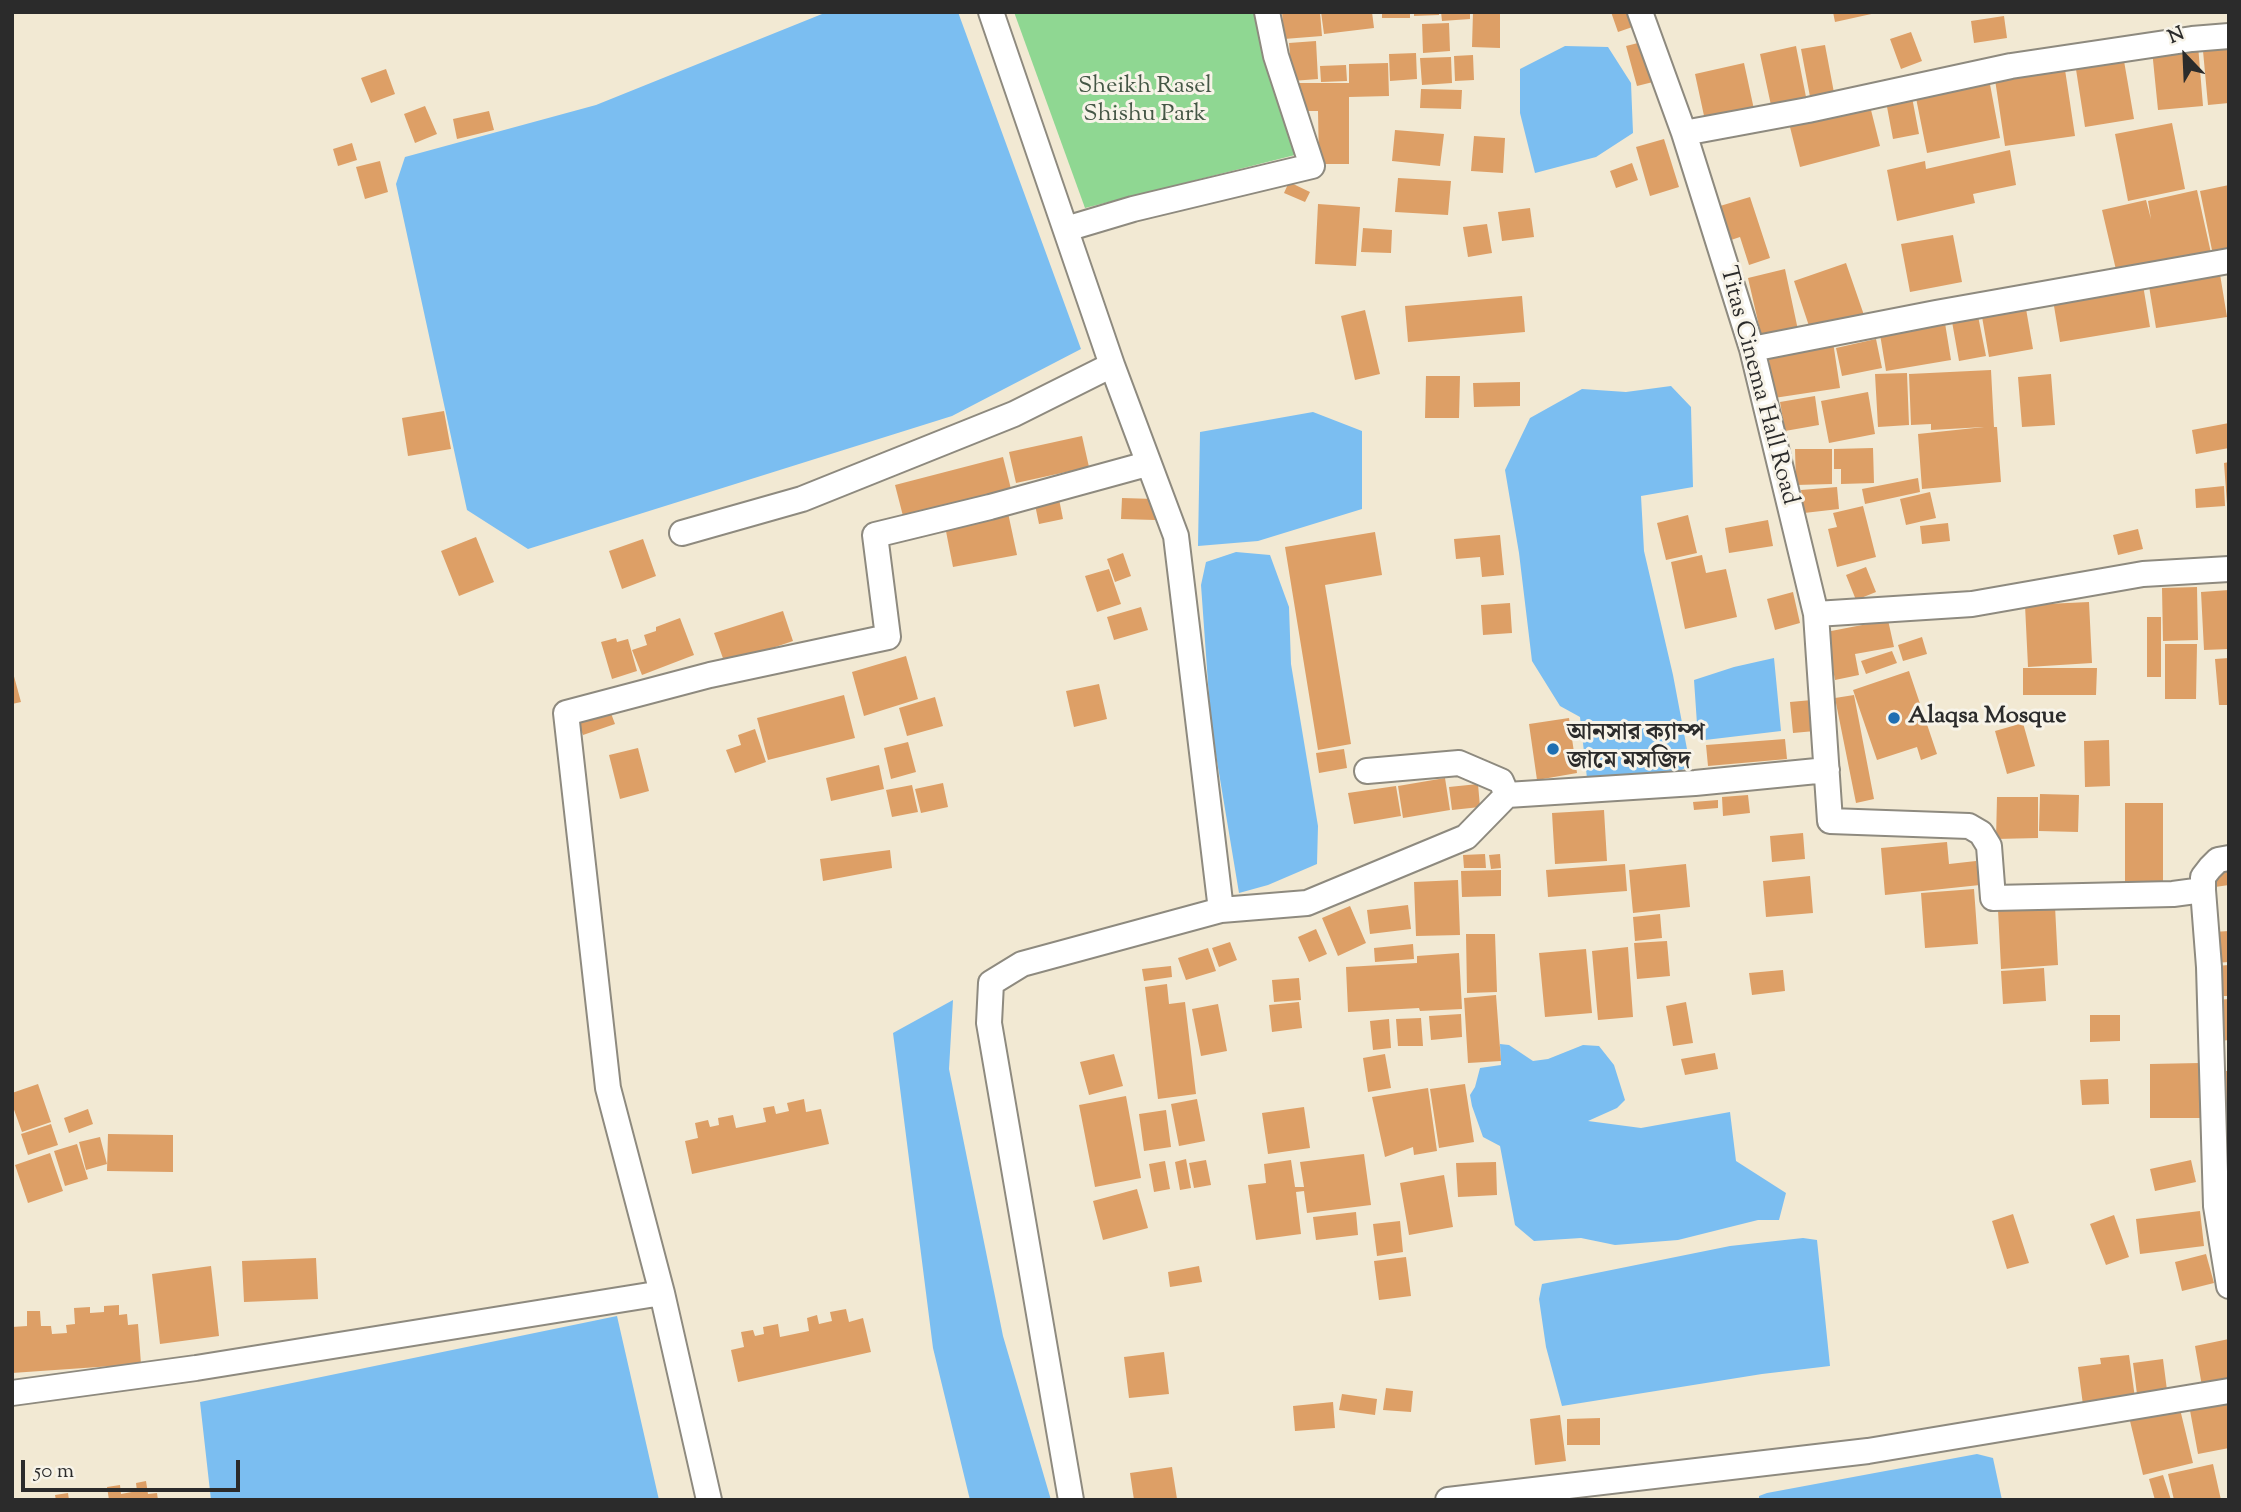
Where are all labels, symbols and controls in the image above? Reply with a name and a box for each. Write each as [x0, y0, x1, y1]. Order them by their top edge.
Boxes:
north arrow [2150, 21, 2220, 91]
text: N [2164, 21, 2189, 52]
park label: Sheikh Rasel Shishu Park [1078, 74, 1212, 130]
street label: Titas Cinema Hall Road [1711, 264, 1803, 508]
place label: Alaqsa Mosque [1908, 704, 2066, 732]
marker: Alaqsa Mosque [1886, 710, 1902, 726]
place label: আনসার ক্যাম্প জামে মসজিদ [1567, 721, 1705, 777]
marker: আনসার ক্যাম্প জামে মসজিদ [1545, 741, 1561, 757]
scale bar [24, 1446, 243, 1490]
text: 50 m [34, 1457, 74, 1487]

